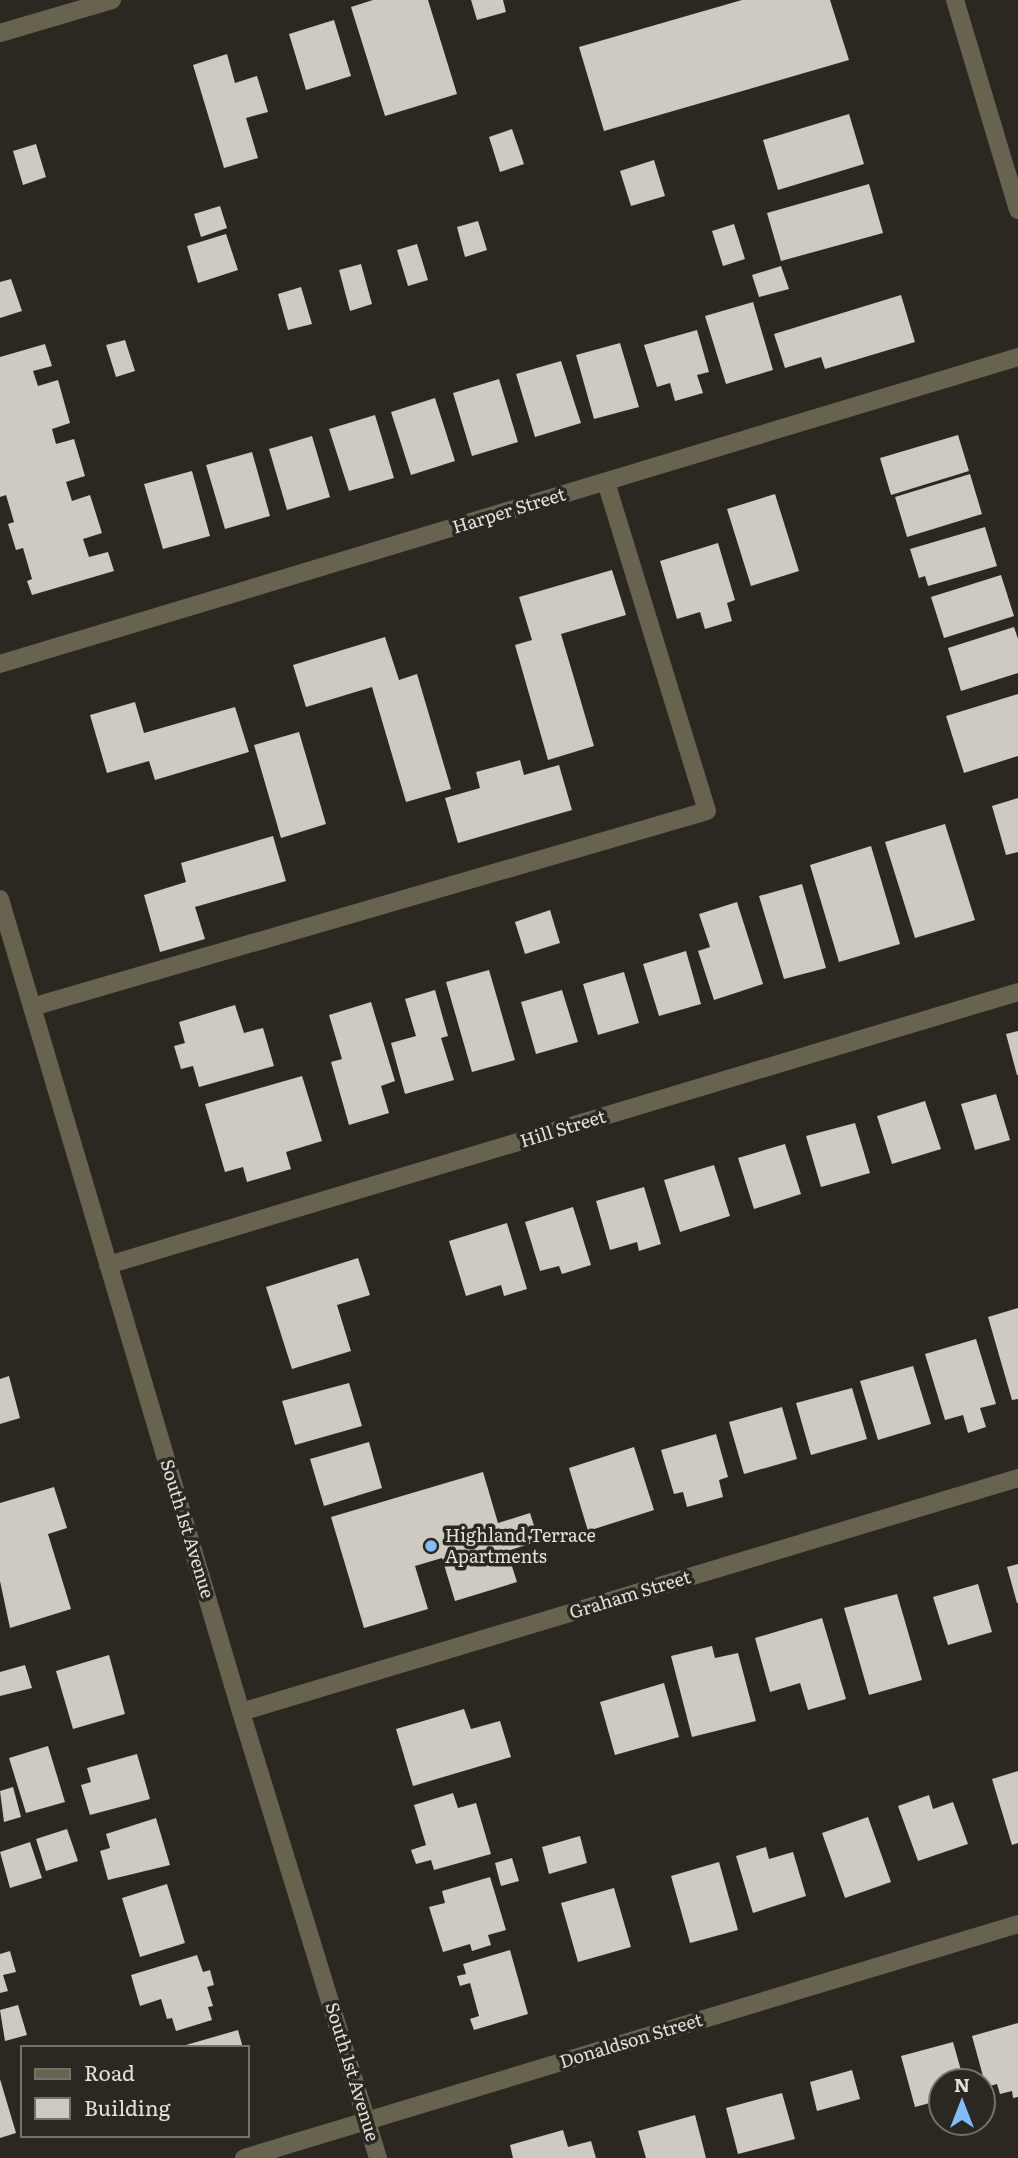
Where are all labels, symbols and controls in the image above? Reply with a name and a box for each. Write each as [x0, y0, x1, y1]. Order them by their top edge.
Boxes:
street label: Harper Street [449, 479, 569, 540]
street label: Hill Street [516, 1102, 609, 1153]
street label: South 1st Avenue [154, 1456, 222, 1601]
place label: Highland Terrace Apartments [445, 1521, 596, 1569]
marker: Highland Terrace Apartments [423, 1538, 439, 1554]
street label: Graham Street [565, 1562, 694, 1625]
street label: South 1st Avenue [319, 1999, 387, 2144]
street label: Donaldson Street [556, 2005, 706, 2074]
legend [21, 2046, 248, 2137]
text: Road [84, 2056, 135, 2087]
north arrow [927, 2067, 997, 2137]
text: N [954, 2070, 970, 2098]
text: Building [84, 2091, 171, 2122]

